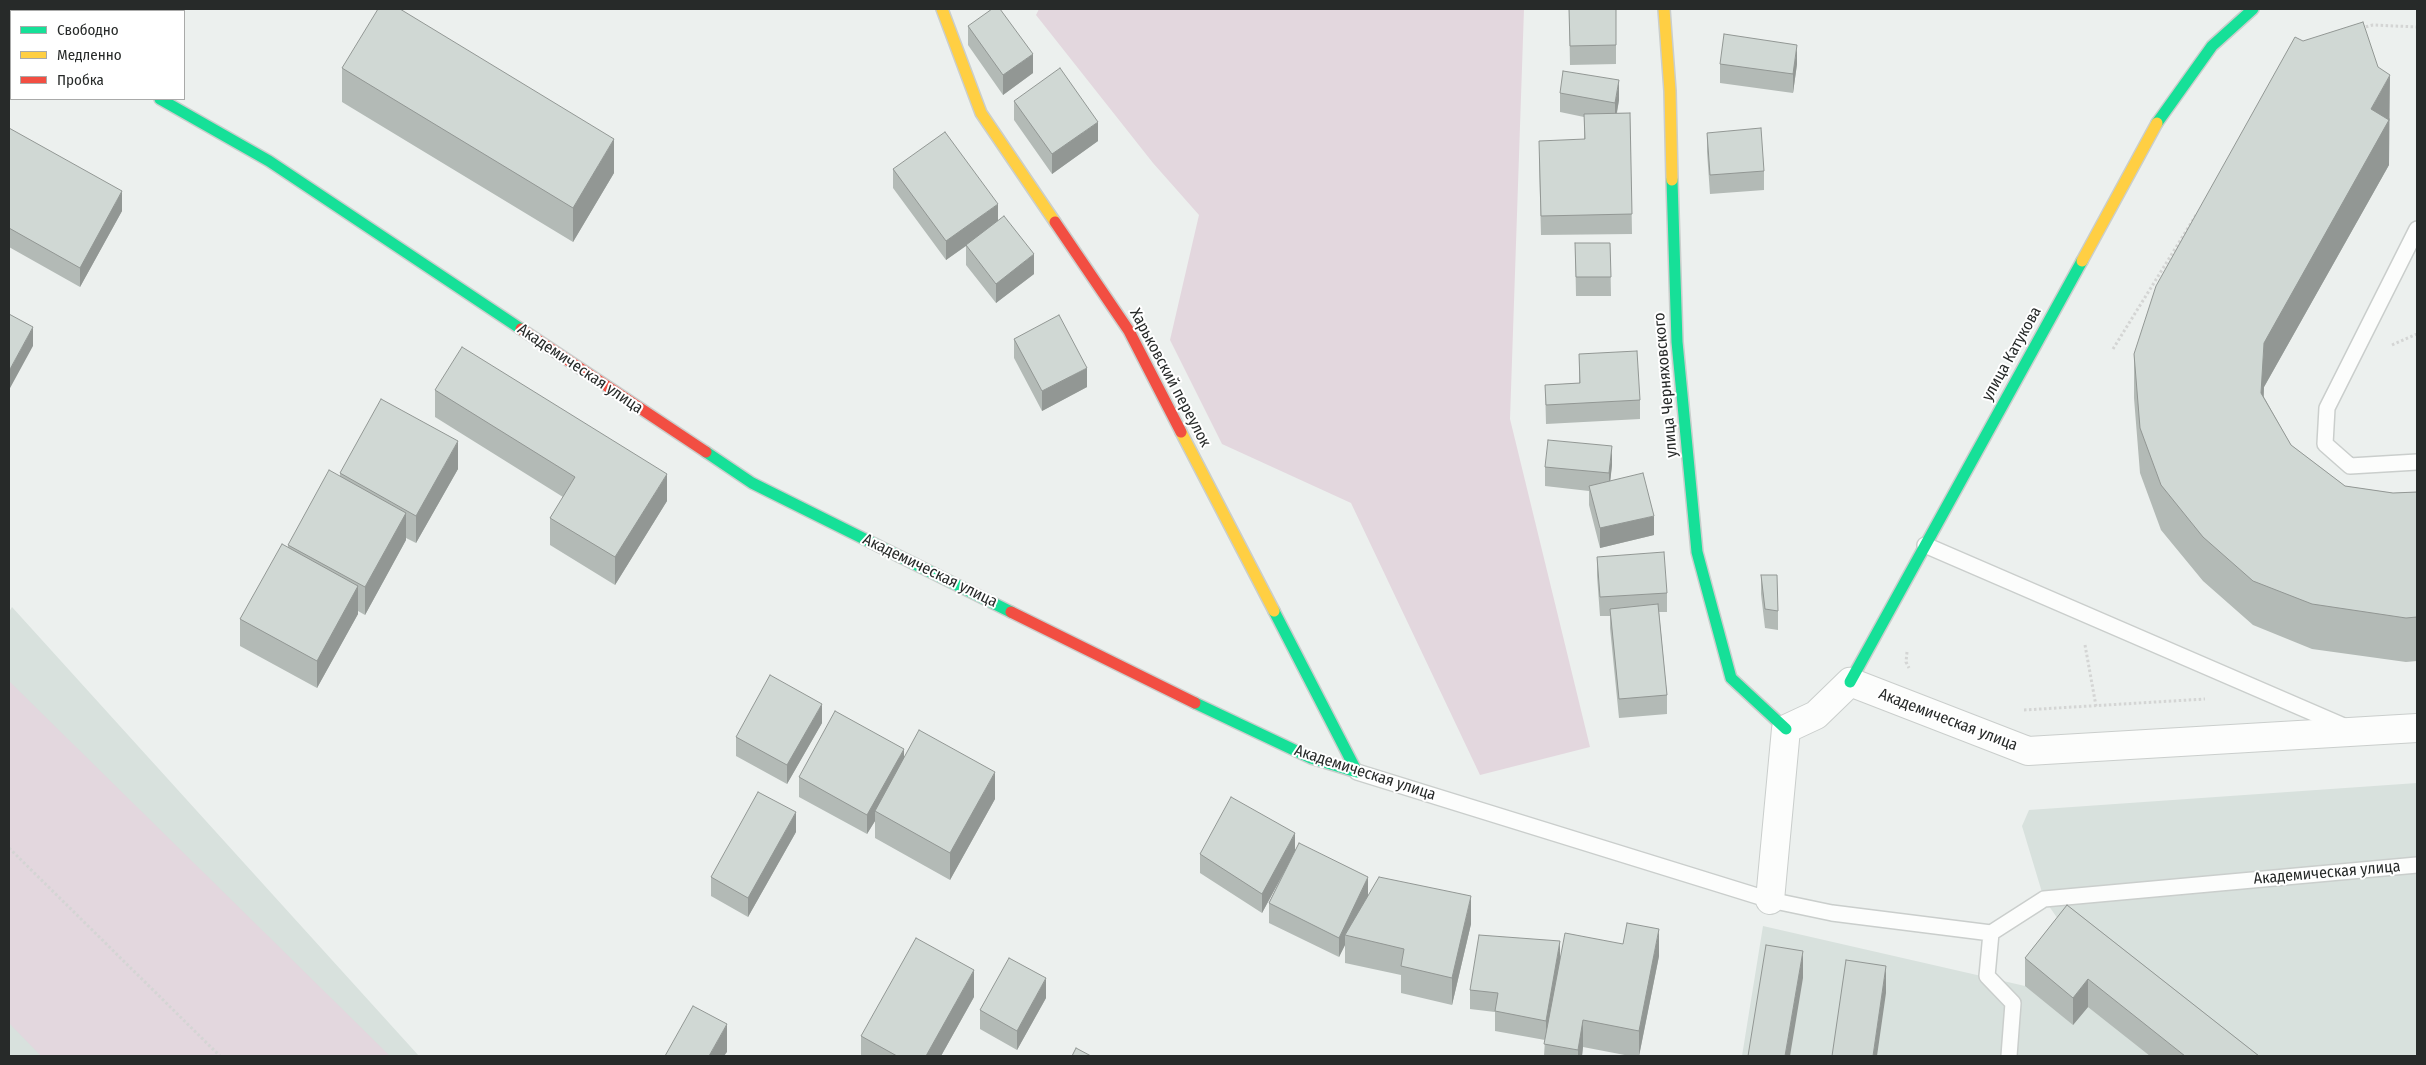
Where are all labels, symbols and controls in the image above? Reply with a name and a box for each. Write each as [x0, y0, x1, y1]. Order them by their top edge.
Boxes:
legend [10, 10, 185, 100]
text: Свободно [57, 21, 119, 39]
text: Медленно [57, 46, 122, 64]
text: Пробка [57, 71, 104, 89]
street label: улица Катукова [1978, 303, 2046, 405]
street label: Харьковский переулок [1125, 305, 1215, 451]
street label: улица Черняховского [1650, 312, 1682, 458]
street label: Академическая улица [514, 320, 646, 418]
street label: Академическая улица [860, 530, 1000, 612]
street label: Академическая улица [1876, 685, 2020, 755]
street label: Академическая улица [1292, 741, 1438, 805]
street label: Академическая улица [2253, 857, 2401, 889]

